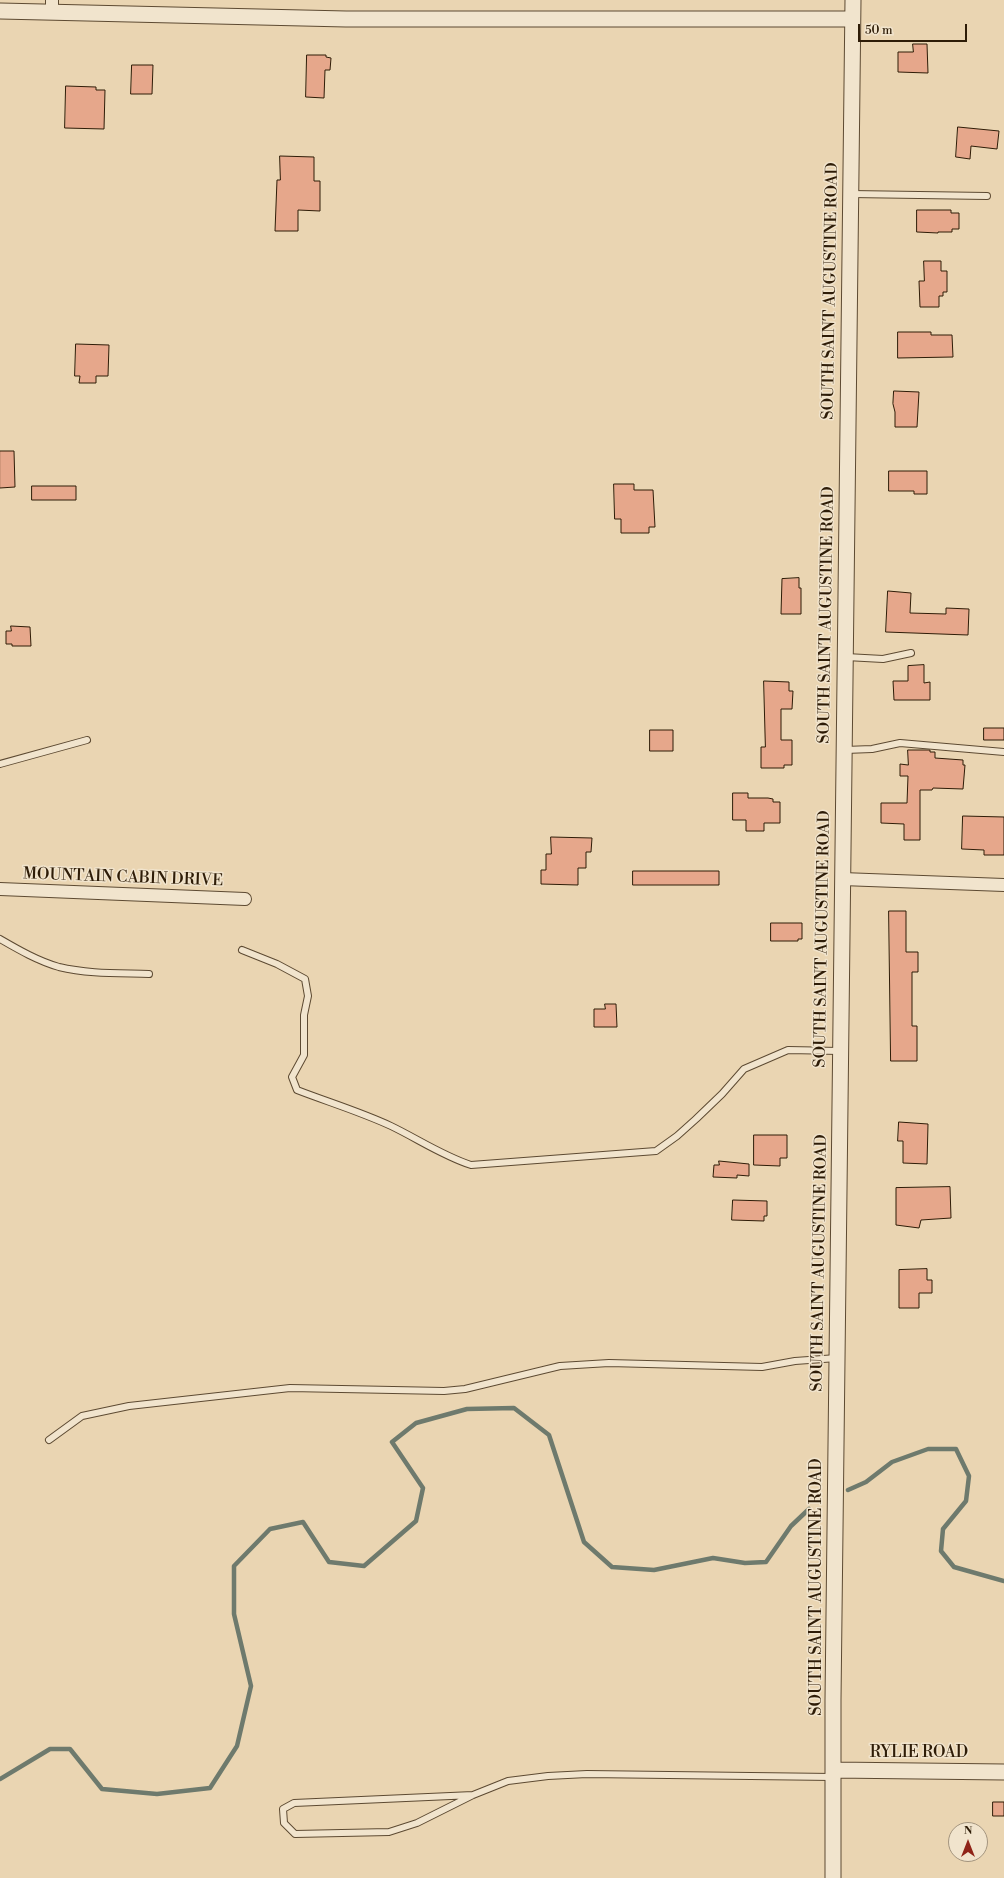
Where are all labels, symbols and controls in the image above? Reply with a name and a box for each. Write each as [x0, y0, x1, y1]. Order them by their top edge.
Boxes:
scale bar [860, 16, 969, 42]
text: 50 m [865, 23, 893, 38]
street label: SOUTH SAINT AUGUSTINE ROAD [819, 162, 843, 420]
street label: SOUTH SAINT AUGUSTINE ROAD [815, 486, 839, 744]
street label: SOUTH SAINT AUGUSTINE ROAD [811, 810, 835, 1068]
street label: MOUNTAIN CABIN DRIVE [23, 865, 223, 891]
street label: SOUTH SAINT AUGUSTINE ROAD [808, 1134, 832, 1392]
street label: SOUTH SAINT AUGUSTINE ROAD [807, 1458, 827, 1716]
street label: RYLIE ROAD [870, 1743, 968, 1763]
north arrow [948, 1822, 988, 1862]
text: N [964, 1824, 972, 1838]

